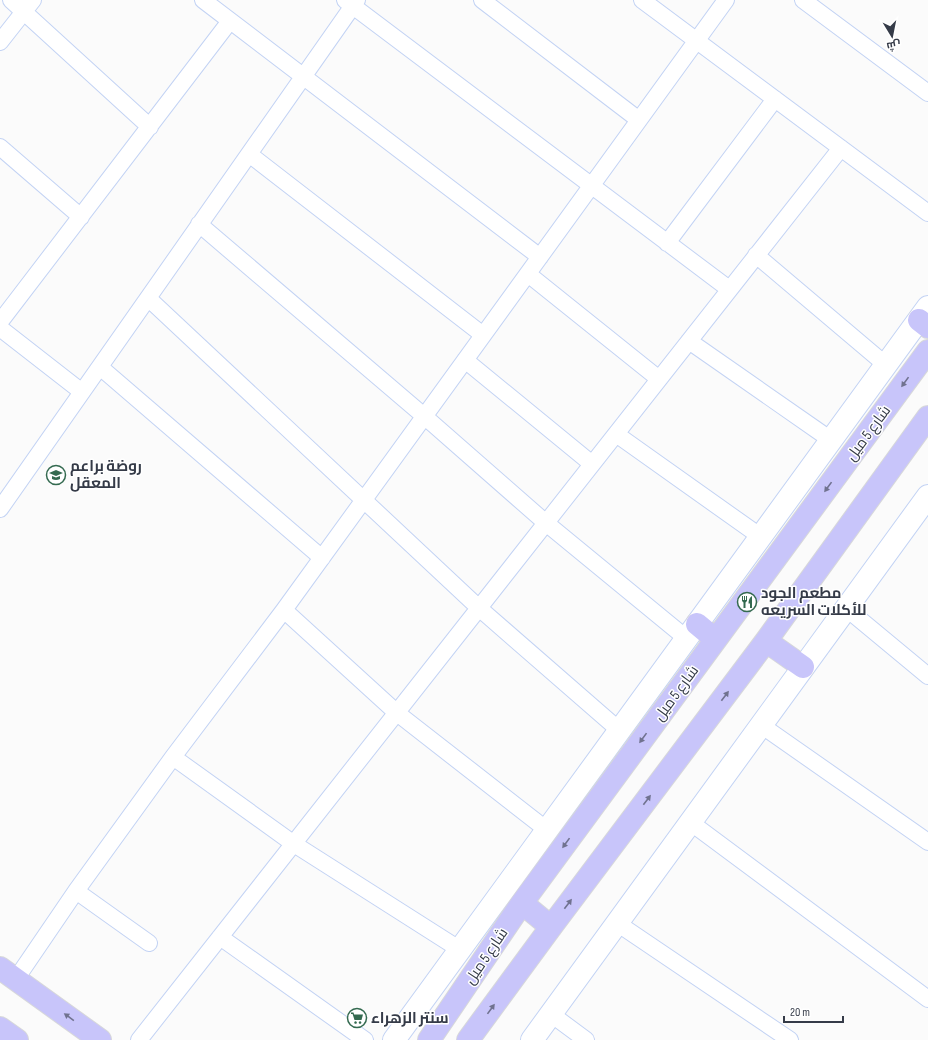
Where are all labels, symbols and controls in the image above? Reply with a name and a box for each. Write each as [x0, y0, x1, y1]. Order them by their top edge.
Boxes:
north arrow [872, 16, 912, 56]
text: ش [886, 38, 902, 53]
one-way arrow [901, 377, 909, 388]
street label: شارع 5 ميل [842, 402, 896, 466]
place label: روضة براعم المعقل [70, 457, 142, 493]
school or university icon: روضة براعم المعقل [45, 464, 67, 486]
one-way arrow [824, 482, 832, 492]
place label: مطعم الجود للأكلات السريعه [761, 584, 867, 620]
restaurant icon: مطعم الجود للأكلات السريعه [736, 591, 758, 613]
street label: شارع 5 ميل [650, 662, 704, 726]
one-way arrow [720, 691, 729, 702]
one-way arrow [639, 733, 647, 744]
one-way arrow [642, 795, 650, 805]
one-way arrow [562, 838, 570, 849]
one-way arrow [564, 898, 573, 909]
street label: شارع 5 ميل [461, 924, 513, 989]
scale bar [784, 998, 843, 1024]
one-way arrow [487, 1003, 495, 1014]
text: 20 m [790, 1005, 810, 1020]
supermarket icon: سنتر الزهراء [346, 1007, 368, 1029]
place label: سنتر الزهراء [371, 1009, 449, 1028]
one-way arrow [64, 1013, 74, 1021]

